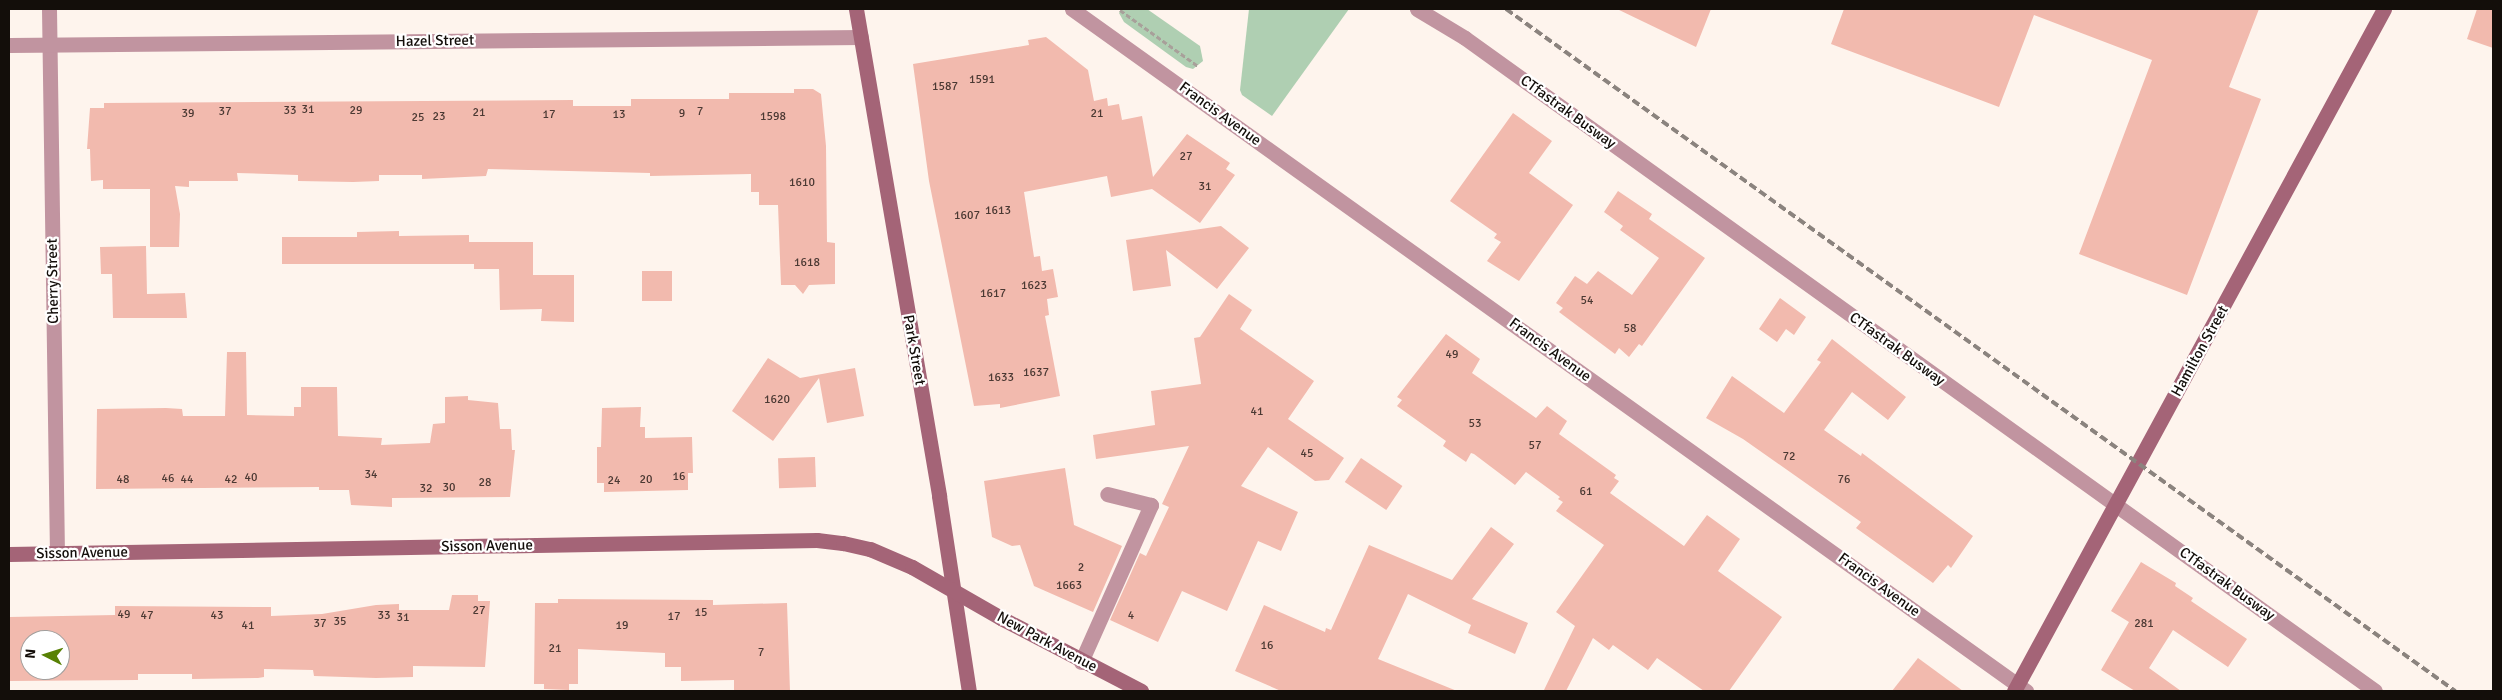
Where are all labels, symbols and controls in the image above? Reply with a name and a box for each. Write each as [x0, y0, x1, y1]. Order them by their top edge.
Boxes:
street label: Hazel Street [396, 31, 474, 51]
street label: CTfastrak Busway [1517, 71, 1619, 153]
house number: 1591 [969, 73, 995, 87]
street label: Francis Avenue [1176, 78, 1264, 150]
house number: 1587 [932, 80, 958, 94]
house number: 31 [302, 103, 314, 117]
house number: 33 [284, 104, 296, 118]
house number: 29 [350, 104, 362, 118]
house number: 37 [219, 105, 231, 119]
house number: 7 [697, 105, 703, 119]
house number: 21 [473, 106, 485, 120]
house number: 39 [182, 107, 194, 121]
house number: 9 [679, 107, 685, 121]
house number: 21 [1091, 107, 1103, 121]
house number: 17 [543, 108, 555, 122]
house number: 13 [613, 108, 625, 122]
house number: 23 [433, 110, 445, 124]
house number: 1598 [760, 110, 786, 124]
house number: 25 [412, 111, 424, 125]
house number: 27 [1180, 150, 1192, 164]
house number: 1610 [789, 176, 815, 190]
house number: 31 [1199, 180, 1211, 194]
house number: 1613 [985, 204, 1011, 218]
house number: 1607 [954, 209, 980, 223]
street label: Cherry Street [43, 238, 63, 324]
house number: 1618 [794, 256, 820, 270]
house number: 1623 [1021, 279, 1047, 293]
house number: 1617 [980, 287, 1006, 301]
house number: 54 [1581, 294, 1593, 308]
street label: Hamilton Street [2168, 302, 2232, 400]
street label: CTfastrak Busway [1846, 308, 1948, 390]
street label: Park Street [899, 313, 929, 387]
street label: Francis Avenue [1506, 314, 1594, 386]
house number: 58 [1624, 322, 1636, 336]
house number: 49 [1446, 348, 1458, 362]
house number: 1637 [1023, 366, 1049, 380]
house number: 1633 [988, 371, 1014, 385]
house number: 1620 [764, 393, 790, 407]
house number: 41 [1251, 405, 1263, 419]
house number: 53 [1469, 417, 1481, 431]
house number: 57 [1529, 439, 1541, 453]
house number: 45 [1301, 447, 1313, 461]
house number: 72 [1783, 450, 1795, 464]
house number: 34 [365, 468, 377, 482]
house number: 16 [673, 470, 685, 484]
house number: 40 [245, 471, 257, 485]
house number: 46 [162, 472, 174, 486]
house number: 48 [117, 473, 129, 487]
house number: 44 [181, 473, 193, 487]
house number: 42 [225, 473, 237, 487]
house number: 20 [640, 473, 652, 487]
house number: 76 [1838, 473, 1850, 487]
house number: 24 [608, 474, 620, 488]
house number: 28 [479, 476, 491, 490]
house number: 30 [443, 481, 455, 495]
house number: 32 [420, 482, 432, 496]
house number: 61 [1580, 485, 1592, 499]
street label: Sisson Avenue [441, 536, 533, 556]
street label: Sisson Avenue [36, 543, 128, 563]
street label: CTfastrak Busway [2176, 543, 2278, 625]
street label: Francis Avenue [1835, 549, 1923, 621]
house number: 2 [1078, 561, 1084, 575]
house number: 1663 [1056, 579, 1082, 593]
house number: 27 [473, 604, 485, 618]
house number: 15 [695, 606, 707, 620]
house number: 49 [118, 608, 130, 622]
street label: New Park Avenue [994, 608, 1100, 676]
house number: 47 [141, 609, 153, 623]
house number: 43 [211, 609, 223, 623]
house number: 33 [378, 609, 390, 623]
house number: 4 [1128, 609, 1134, 623]
house number: 17 [668, 610, 680, 624]
house number: 31 [397, 611, 409, 625]
house number: 35 [334, 615, 346, 629]
house number: 37 [314, 617, 326, 631]
house number: 281 [2134, 617, 2154, 631]
house number: 41 [242, 619, 254, 633]
house number: 19 [616, 619, 628, 633]
north arrow [20, 630, 70, 680]
house number: 16 [1261, 639, 1273, 653]
house number: 21 [549, 642, 561, 656]
house number: 7 [758, 646, 764, 660]
text: N [22, 648, 39, 659]

